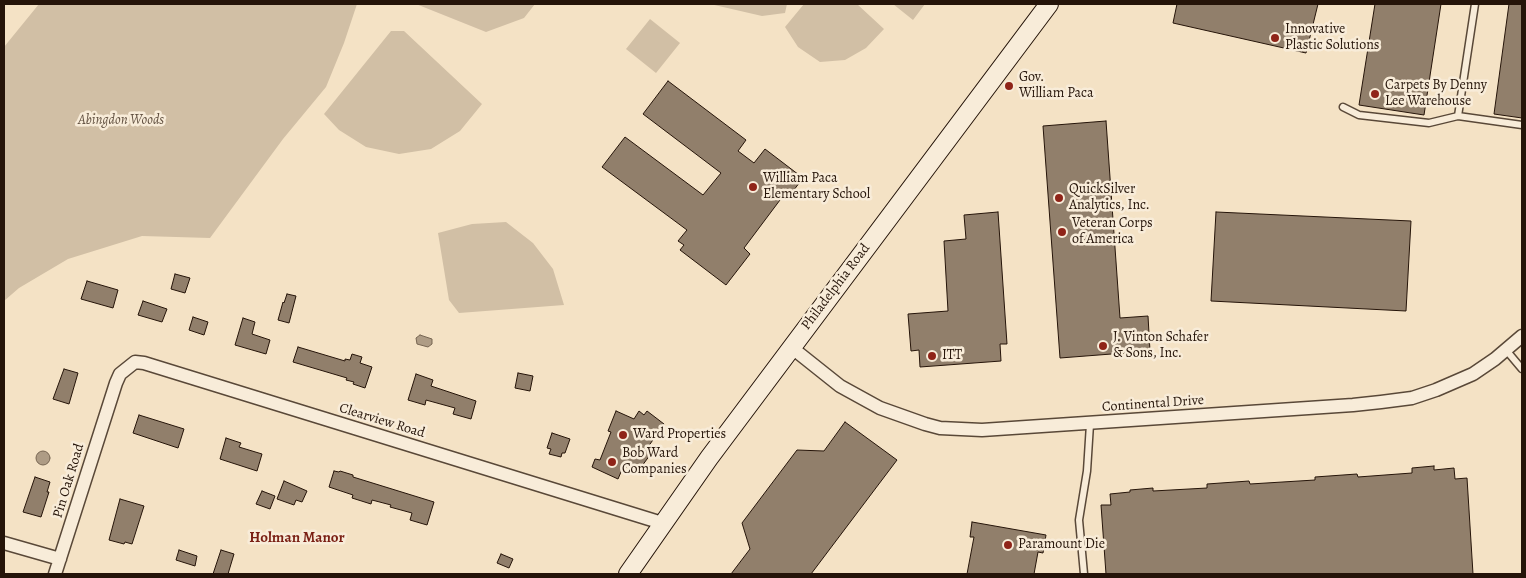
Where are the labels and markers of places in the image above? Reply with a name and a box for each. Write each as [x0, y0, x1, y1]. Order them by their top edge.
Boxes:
place label: Innovative Plastic Solutions [1285, 22, 1379, 54]
marker: Innovative Plastic Solutions [1269, 32, 1281, 44]
place label: Gov. William Paca [1019, 70, 1093, 102]
place label: Carpets By Denny Lee Warehouse [1385, 78, 1487, 110]
marker: Gov. William Paca [1003, 80, 1015, 92]
marker: Carpets By Denny Lee Warehouse [1369, 88, 1381, 100]
place label: William Paca Elementary School [763, 171, 870, 203]
marker: William Paca Elementary School [747, 181, 759, 193]
place label: QuickSilver Analytics, Inc. [1069, 182, 1150, 214]
marker: QuickSilver Analytics, Inc. [1053, 192, 1065, 204]
place label: Veteran Corps of America [1072, 216, 1153, 248]
marker: Veteran Corps of America [1056, 226, 1068, 238]
place label: J. Vinton Schafer & Sons, Inc. [1113, 330, 1208, 362]
marker: J. Vinton Schafer & Sons, Inc. [1097, 340, 1109, 352]
place label: ITT [942, 348, 962, 364]
marker: ITT [926, 350, 938, 362]
place label: Ward Properties [633, 427, 726, 443]
marker: Ward Properties [617, 429, 629, 441]
place label: Bob Ward Companies [622, 446, 687, 478]
marker: Bob Ward Companies [606, 456, 618, 468]
place label: Paramount Die [1018, 537, 1105, 553]
marker: Paramount Die [1002, 539, 1014, 551]

